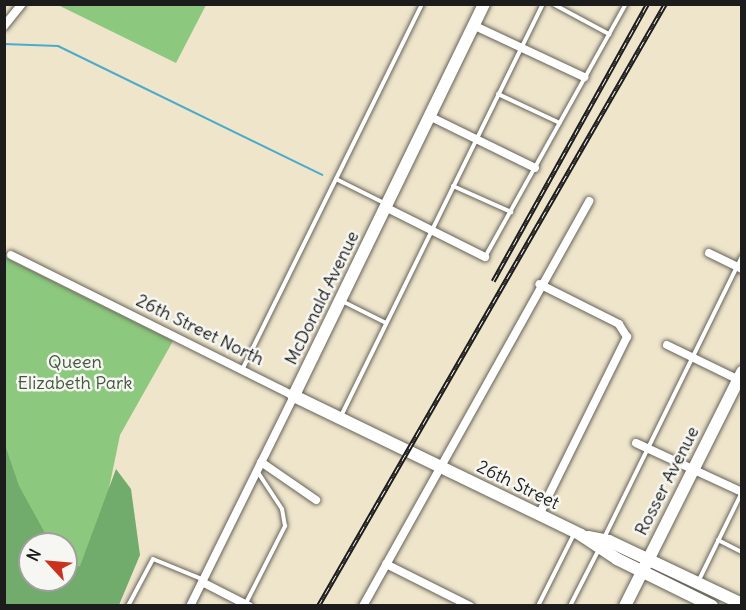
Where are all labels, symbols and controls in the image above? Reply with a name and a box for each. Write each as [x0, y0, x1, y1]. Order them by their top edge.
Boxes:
street label: McDonald Avenue [280, 228, 364, 368]
street label: 26th Street North [133, 290, 267, 370]
park label: Queen Elizabeth Park [18, 352, 132, 394]
street label: Rosser Avenue [630, 423, 704, 539]
street label: 26th Street [473, 456, 563, 514]
north arrow [18, 532, 78, 592]
text: N [22, 546, 45, 564]

